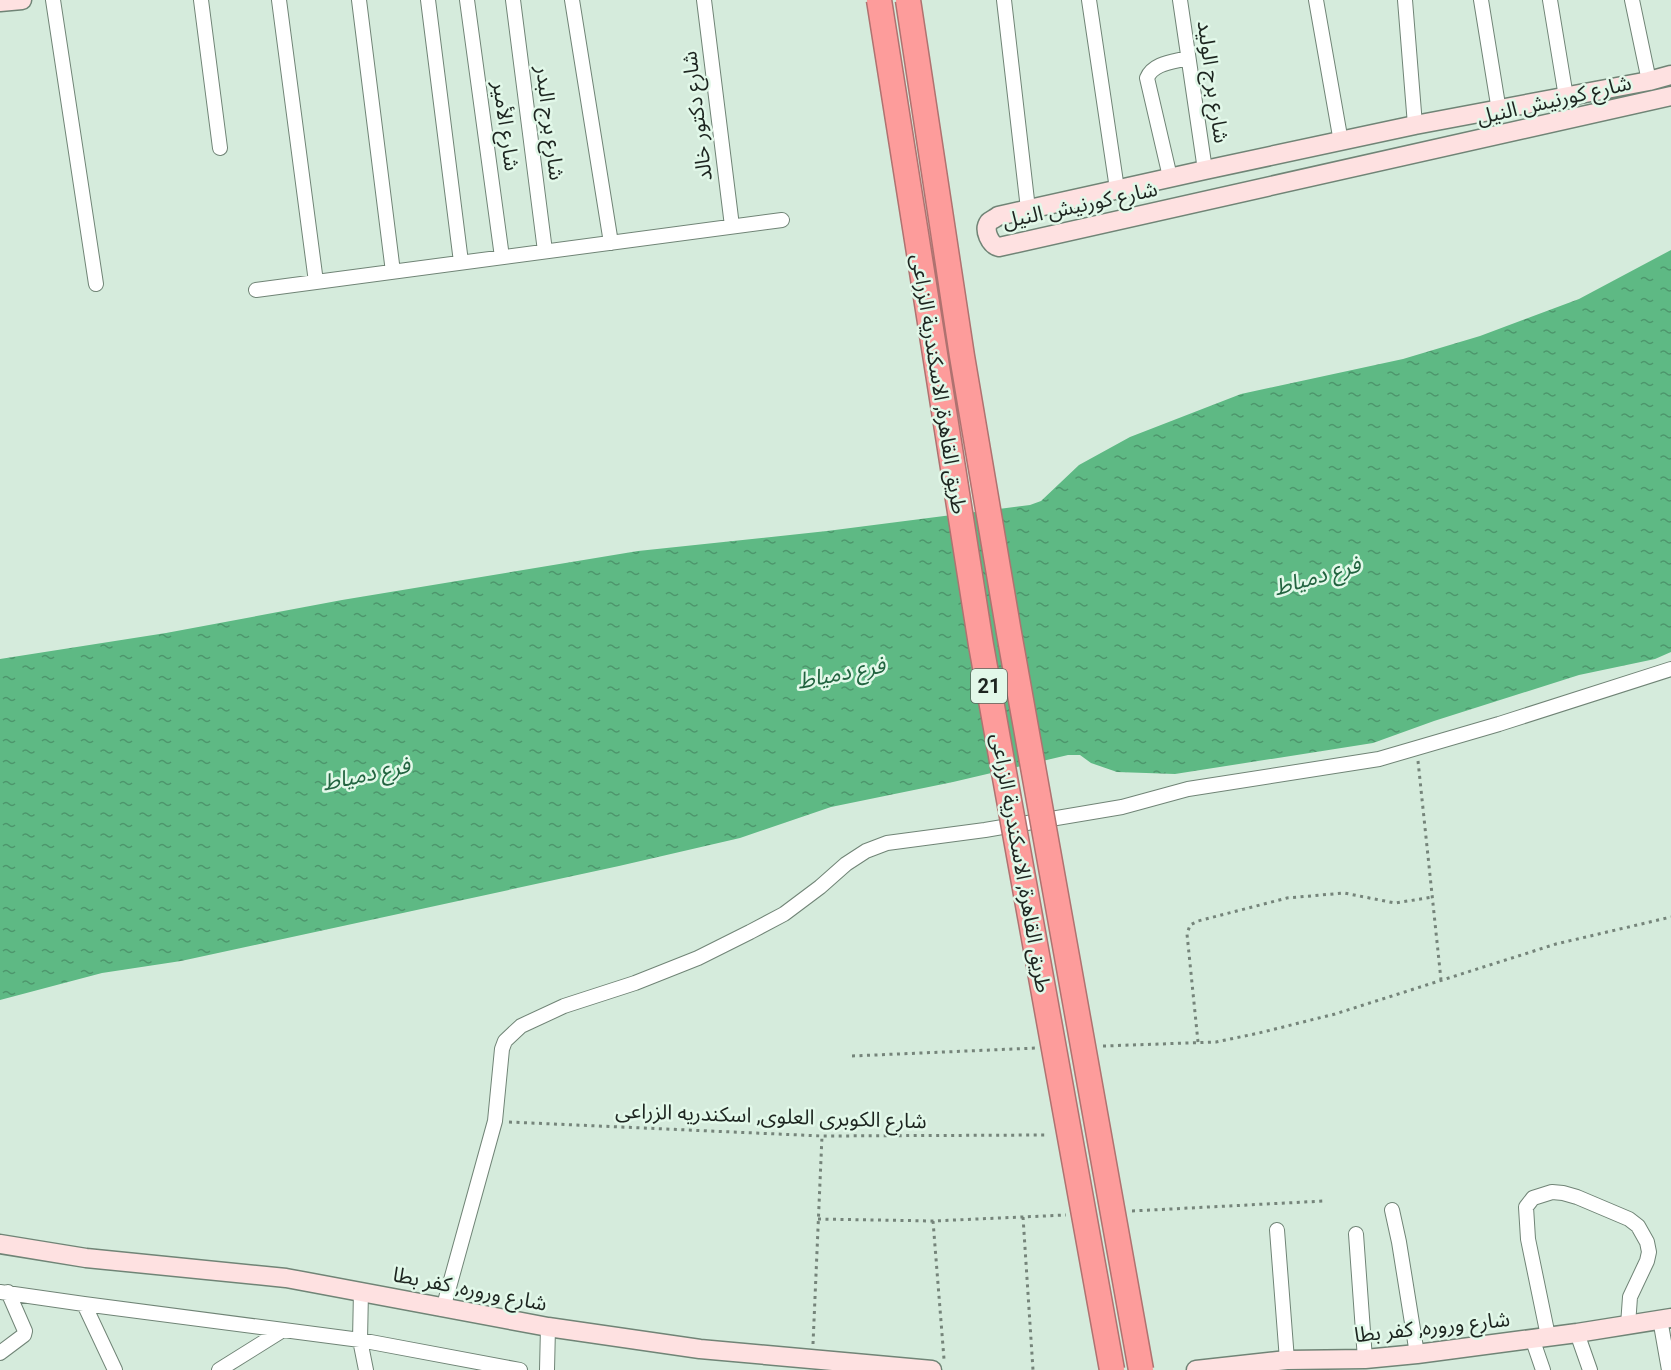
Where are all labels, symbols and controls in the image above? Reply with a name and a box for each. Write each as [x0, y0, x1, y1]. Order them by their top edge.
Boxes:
street label: شارع برج الوليد [1190, 19, 1233, 145]
street label: شارع دكتور خالد [677, 49, 720, 182]
street label: شارع برج البدر [528, 63, 569, 182]
street label: شارع كورنيش النيل [1474, 71, 1634, 132]
street label: شارع الأمير [485, 79, 524, 173]
street label: شارع كورنيش النيل [1000, 177, 1160, 236]
street label: طريق القاهرة, الاسكندرية الزراعى [906, 252, 971, 516]
water label: فرع دمياط [1271, 551, 1365, 604]
water label: فرع دمياط [795, 652, 889, 698]
road number: 21 [971, 669, 1007, 703]
street label: طريق القاهرة, الاسكندرية الزراعى [985, 731, 1056, 995]
water label: فرع دمياط [320, 752, 414, 799]
street label: شارع الكوبرى العلوى, اسكندريه الزراعى [615, 1099, 927, 1136]
street label: شارع وروره, كفر بطا [390, 1262, 549, 1319]
street label: شارع وروره, كفر بطا [1353, 1307, 1511, 1350]

